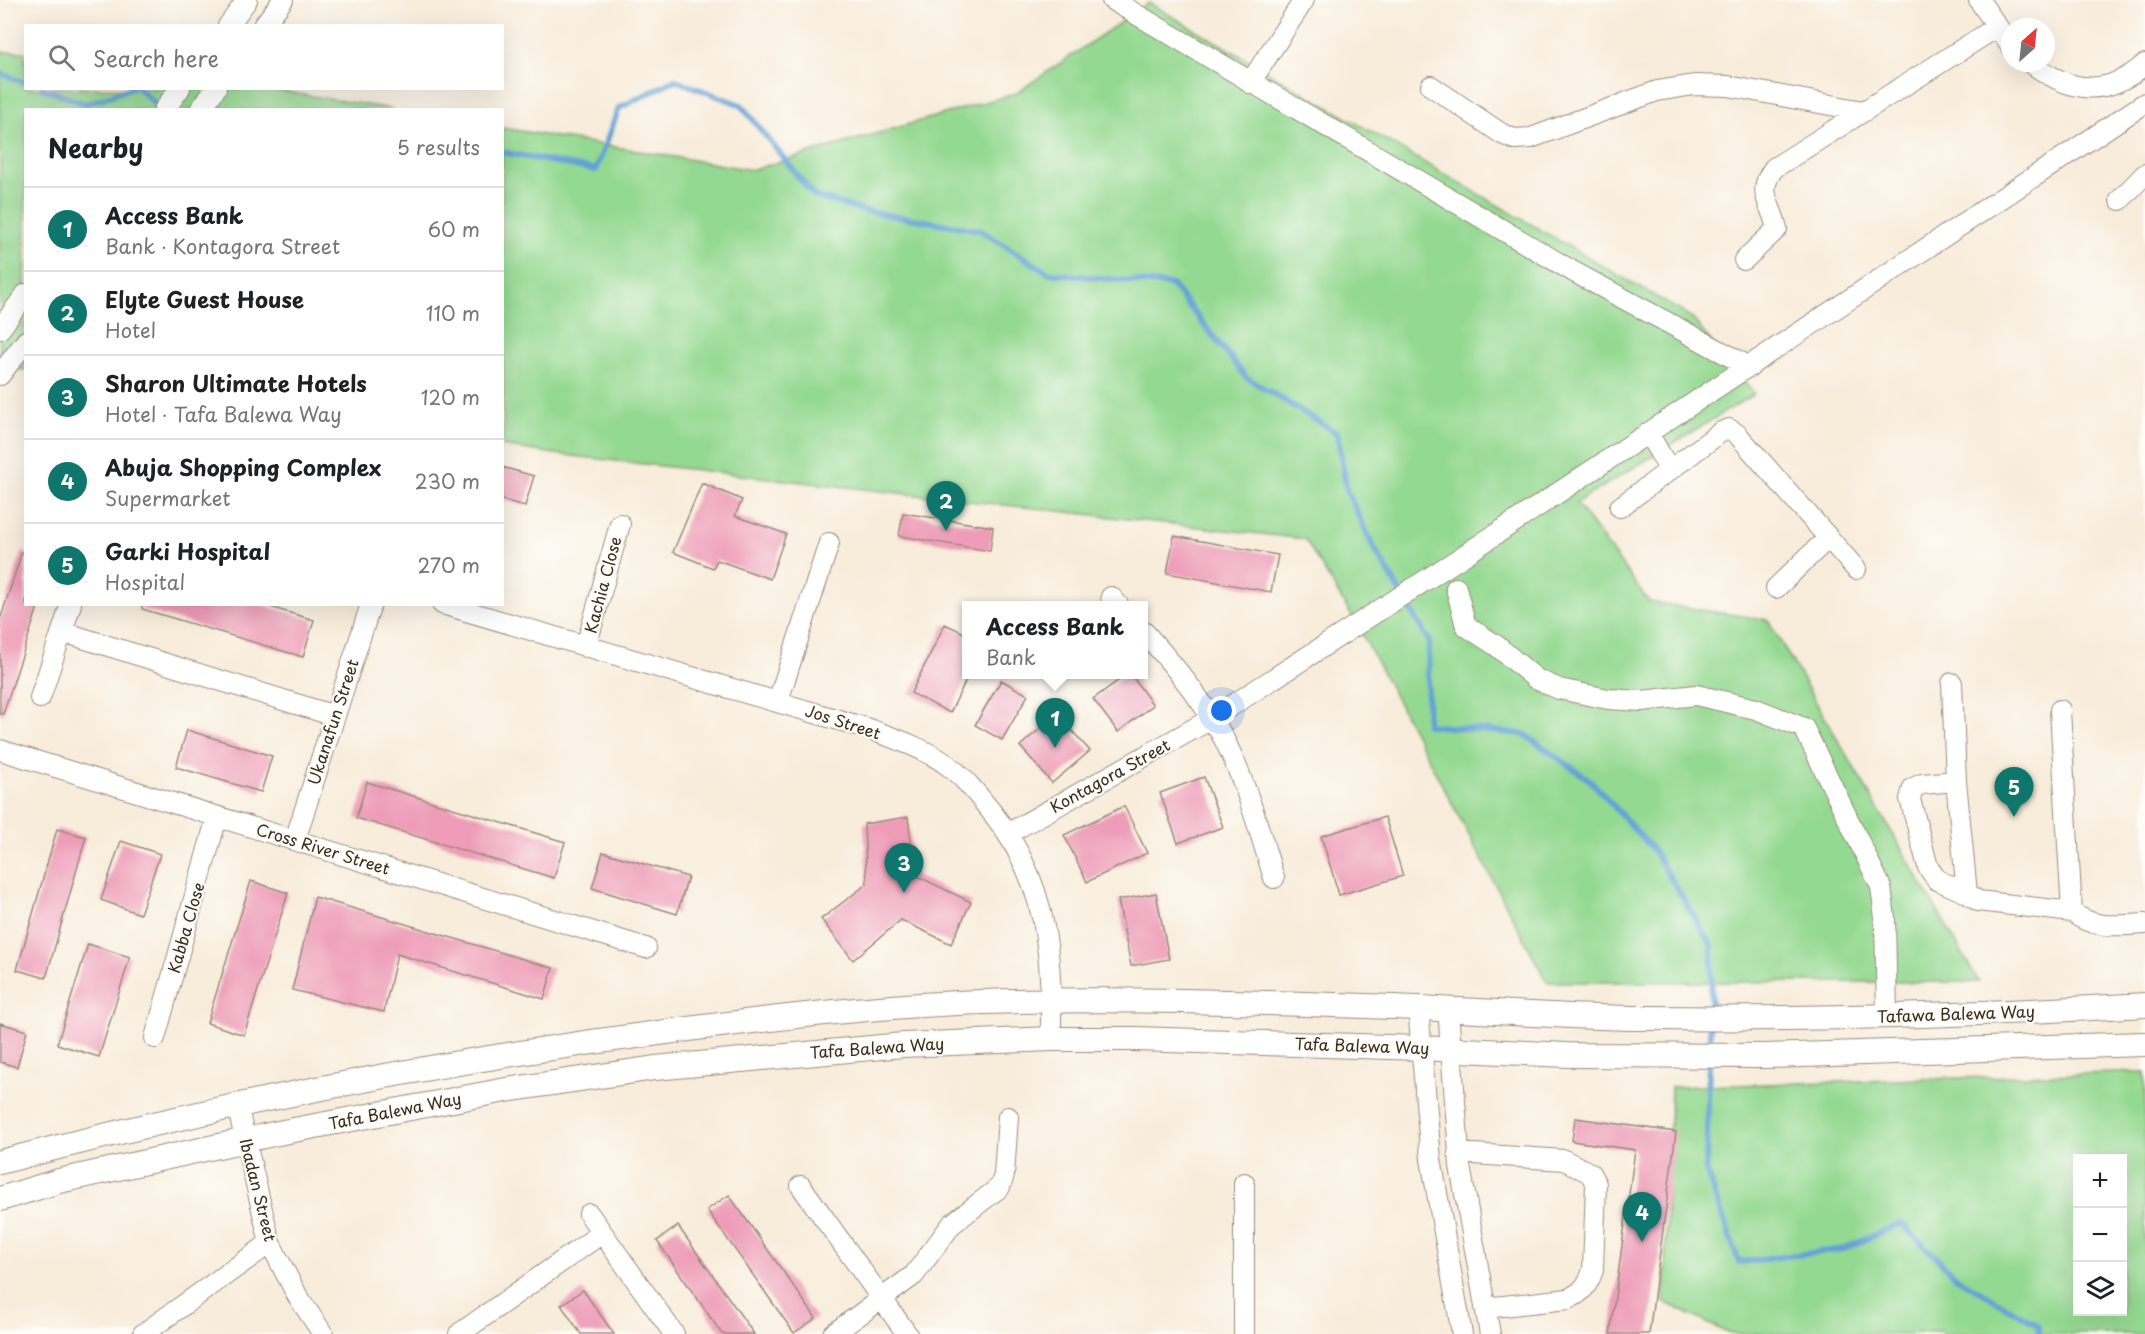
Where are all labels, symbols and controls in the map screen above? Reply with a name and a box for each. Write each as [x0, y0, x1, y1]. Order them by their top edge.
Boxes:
north arrow [2001, 18, 2055, 72]
search box [24, 24, 504, 90]
icon: search [45, 41, 78, 74]
text: Search here [93, 41, 219, 74]
text: Nearby [48, 128, 143, 167]
text: 5 results [397, 132, 480, 162]
text: Access Bank [105, 198, 244, 231]
text: 1 [63, 214, 72, 244]
text: 60 m [428, 214, 480, 244]
text: Bank · Kontagora Street [105, 231, 340, 261]
text: Elyte Guest House [105, 282, 304, 315]
text: 2 [60, 298, 75, 328]
text: 110 m [426, 298, 480, 328]
text: Hotel [105, 315, 156, 345]
text: Sharon Ultimate Hotels [105, 366, 367, 399]
text: 3 [61, 382, 74, 412]
text: 120 m [421, 382, 480, 412]
text: Hotel · Tafa Balewa Way [105, 399, 342, 429]
text: Abuja Shopping Complex [105, 450, 381, 483]
text: 4 [61, 466, 74, 496]
text: 230 m [415, 466, 480, 496]
pin: 2 [926, 482, 966, 531]
text: Supermarket [105, 483, 231, 513]
text: Garki Hospital [105, 534, 270, 567]
street label: Kachia Close [578, 534, 626, 636]
text: 5 [61, 550, 74, 580]
text: 270 m [417, 550, 480, 580]
text: Hospital [105, 567, 185, 597]
popup [962, 601, 1148, 679]
text: Access Bank [986, 609, 1124, 642]
text: Bank [986, 642, 1036, 672]
street label: Ukanafun Street [300, 655, 364, 788]
your location [1207, 696, 1236, 725]
street label: Jos Street [802, 698, 885, 745]
pin: 1 [1036, 698, 1074, 748]
street label: Kontagora Street [1045, 732, 1174, 818]
pin: 5 [1994, 768, 2034, 817]
street label: Cross River Street [253, 816, 394, 880]
pin: 3 [884, 844, 924, 893]
street label: Kabba Close [161, 880, 209, 976]
street label: Tafawa Balewa Way [1877, 998, 2035, 1028]
street label: Tafa Balewa Way [809, 1030, 945, 1064]
street label: Tafa Balewa Way [1294, 1031, 1430, 1059]
street label: Tafa Balewa Way [326, 1085, 463, 1135]
street label: Ibadan Street [235, 1136, 283, 1244]
map controls [2073, 1154, 2127, 1316]
button: + [2073, 1154, 2127, 1208]
pin: 4 [1622, 1192, 1662, 1242]
button: − [2073, 1208, 2127, 1262]
button: layers [2073, 1262, 2127, 1316]

